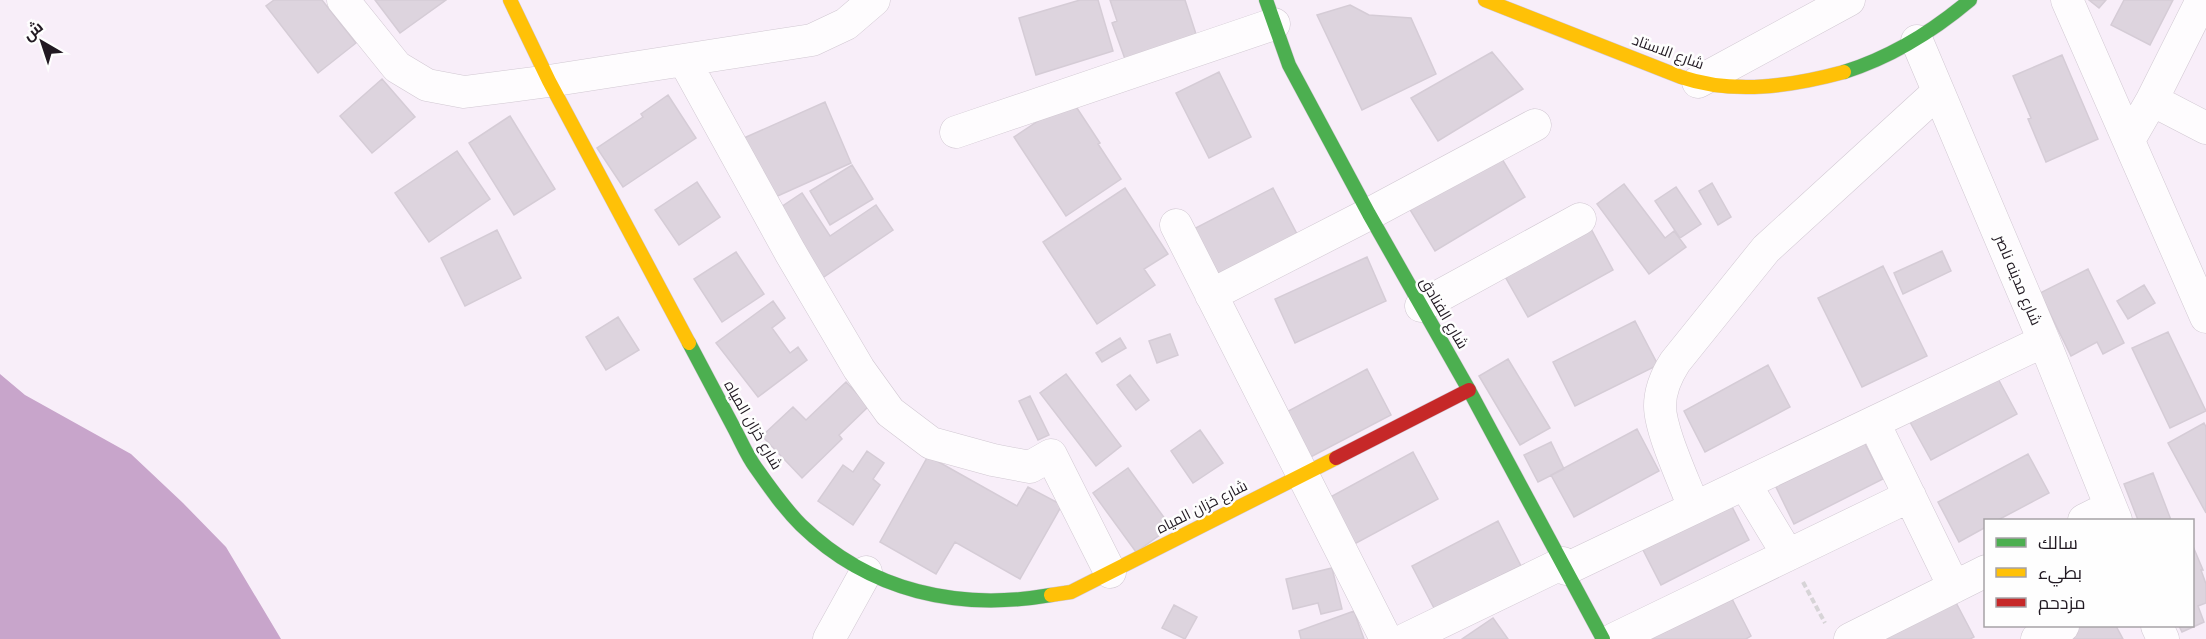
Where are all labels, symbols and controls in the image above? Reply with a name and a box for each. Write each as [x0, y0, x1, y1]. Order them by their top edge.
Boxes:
north arrow [12, 12, 72, 72]
text: ش [19, 17, 47, 45]
street label: شارع الاستاد [1629, 30, 1707, 75]
street label: شارع مدينه ناصر [1989, 231, 2046, 329]
street label: شارع الفنادق [1415, 273, 1473, 353]
street label: شارع خزان المياه [719, 377, 787, 474]
street label: شارع خزان المياه [1153, 475, 1251, 539]
legend [1984, 519, 2194, 627]
text: سالك [2038, 532, 2078, 554]
text: بطيء [2038, 562, 2082, 587]
text: مزدحم [2038, 592, 2086, 615]

